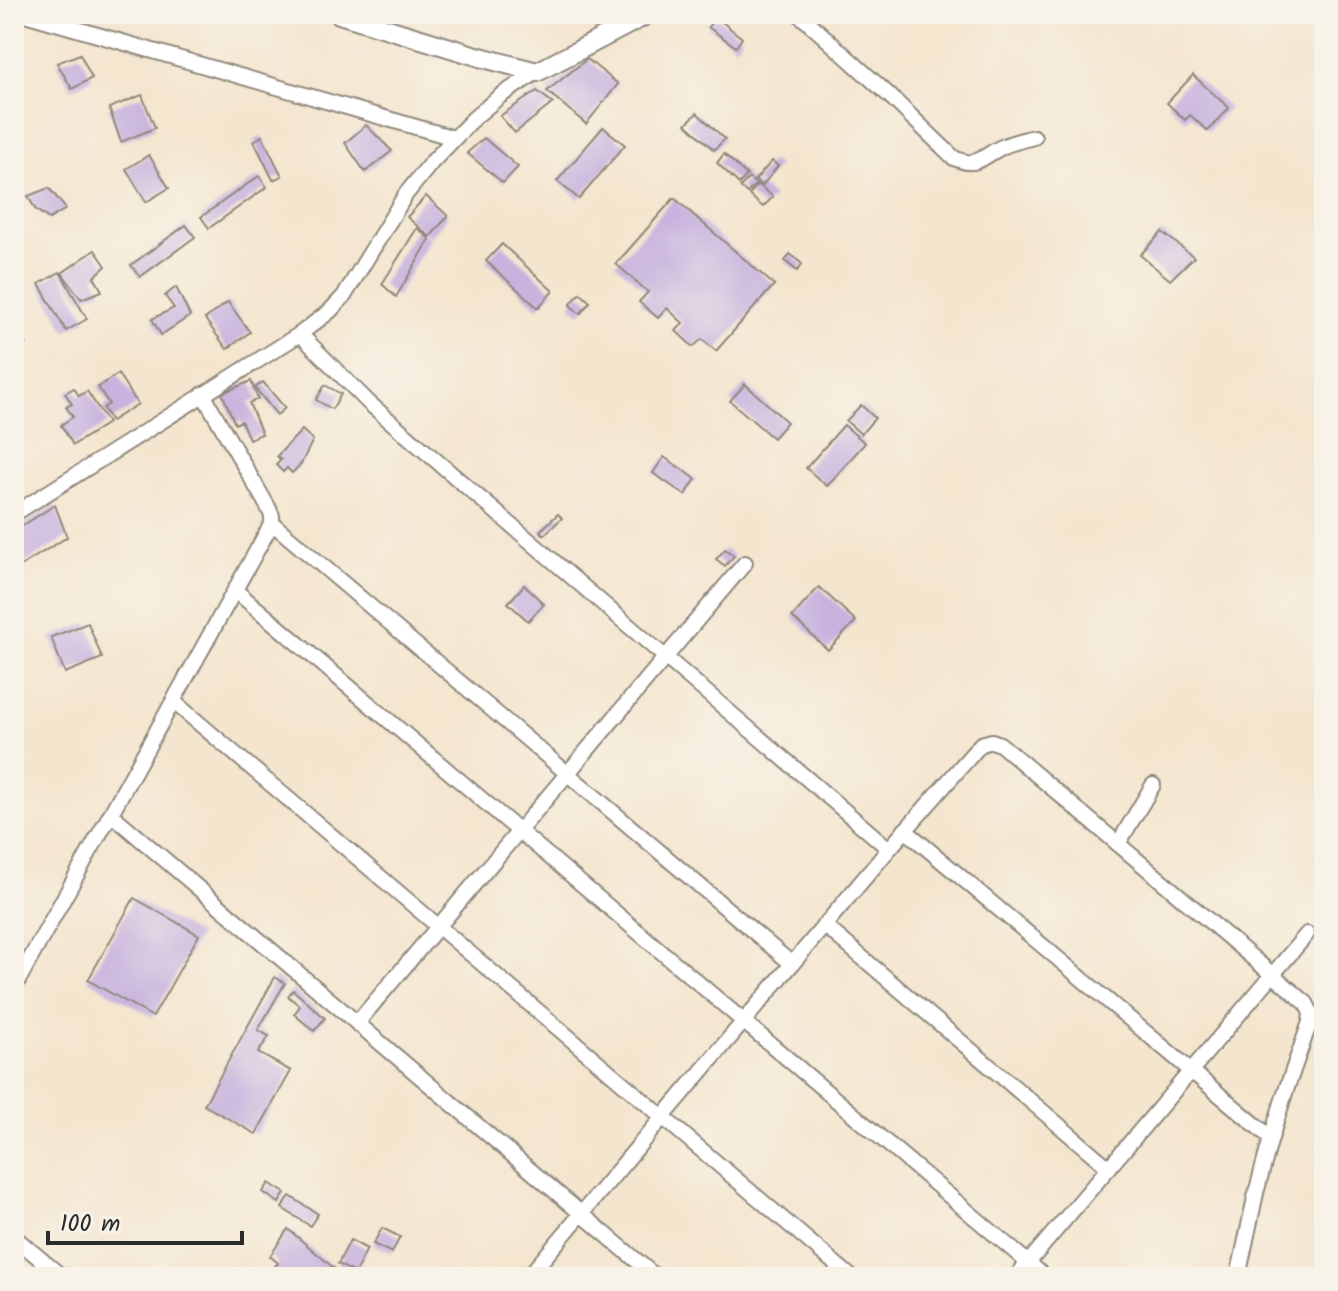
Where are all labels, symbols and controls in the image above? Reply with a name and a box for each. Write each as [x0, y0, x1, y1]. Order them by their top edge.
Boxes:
scale bar [48, 1195, 242, 1245]
text: 100 m [60, 1205, 120, 1244]

